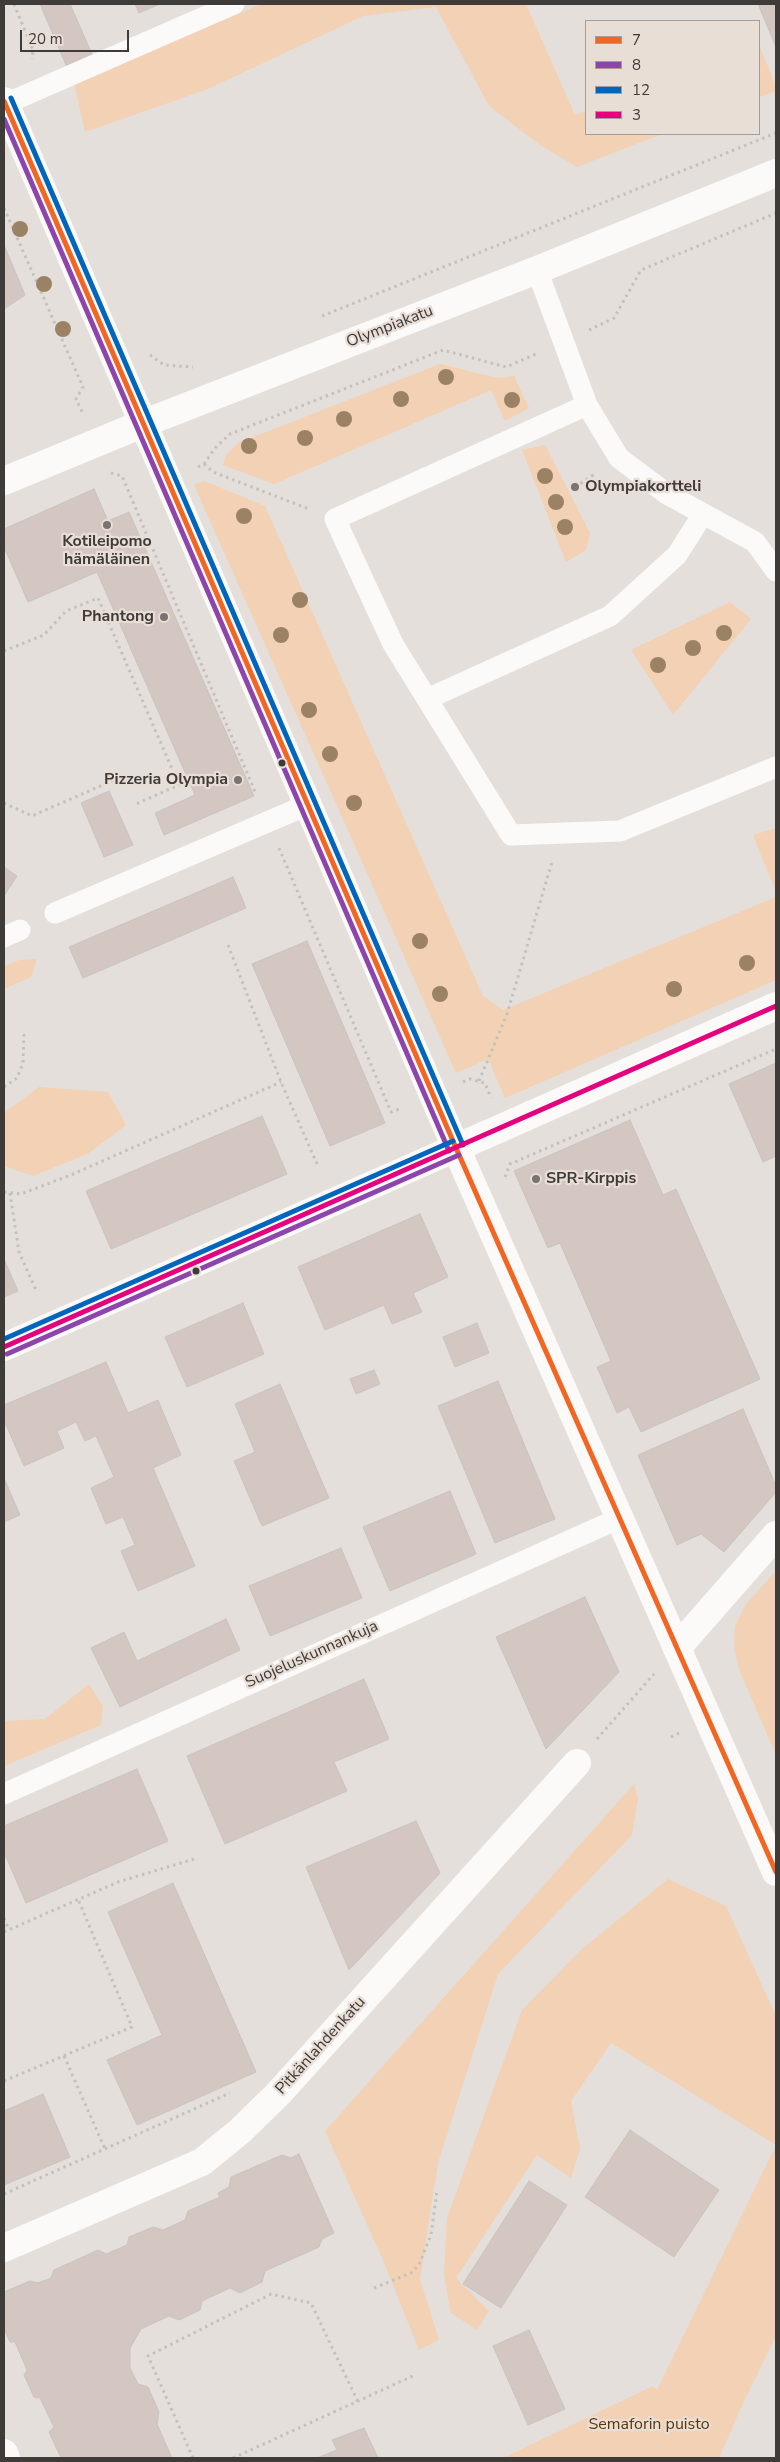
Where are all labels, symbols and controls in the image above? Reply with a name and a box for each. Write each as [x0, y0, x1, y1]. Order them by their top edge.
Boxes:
scale bar [22, 20, 131, 52]
legend [585, 20, 760, 135]
text: 20 m [28, 29, 63, 49]
text: 7 [632, 30, 641, 50]
text: 8 [632, 55, 641, 75]
text: 12 [632, 80, 650, 100]
text: 3 [632, 105, 641, 125]
street label: Olympiakatu [344, 302, 436, 352]
place label: Olympiakortteli [585, 477, 701, 497]
marker: Olympiakortteli [569, 481, 581, 493]
marker: Kotileipomo hämäläinen [101, 519, 113, 531]
place label: Kotileipomo hämäläinen [62, 532, 152, 570]
place label: Phantong [82, 607, 154, 627]
marker: Phantong [158, 611, 170, 623]
unlabelled marker [277, 758, 287, 768]
place label: Pizzeria Olympia [104, 770, 228, 790]
marker: Pizzeria Olympia [232, 774, 244, 786]
place label: SPR-Kirppis [546, 1169, 636, 1189]
marker: SPR-Kirppis [530, 1173, 542, 1185]
unlabelled marker [191, 1266, 201, 1276]
street label: Suojeluskunnankuja [243, 1617, 381, 1693]
street label: Pitkänlahdenkatu [272, 1993, 370, 2099]
park label: Semaforin puisto [588, 2415, 710, 2435]

